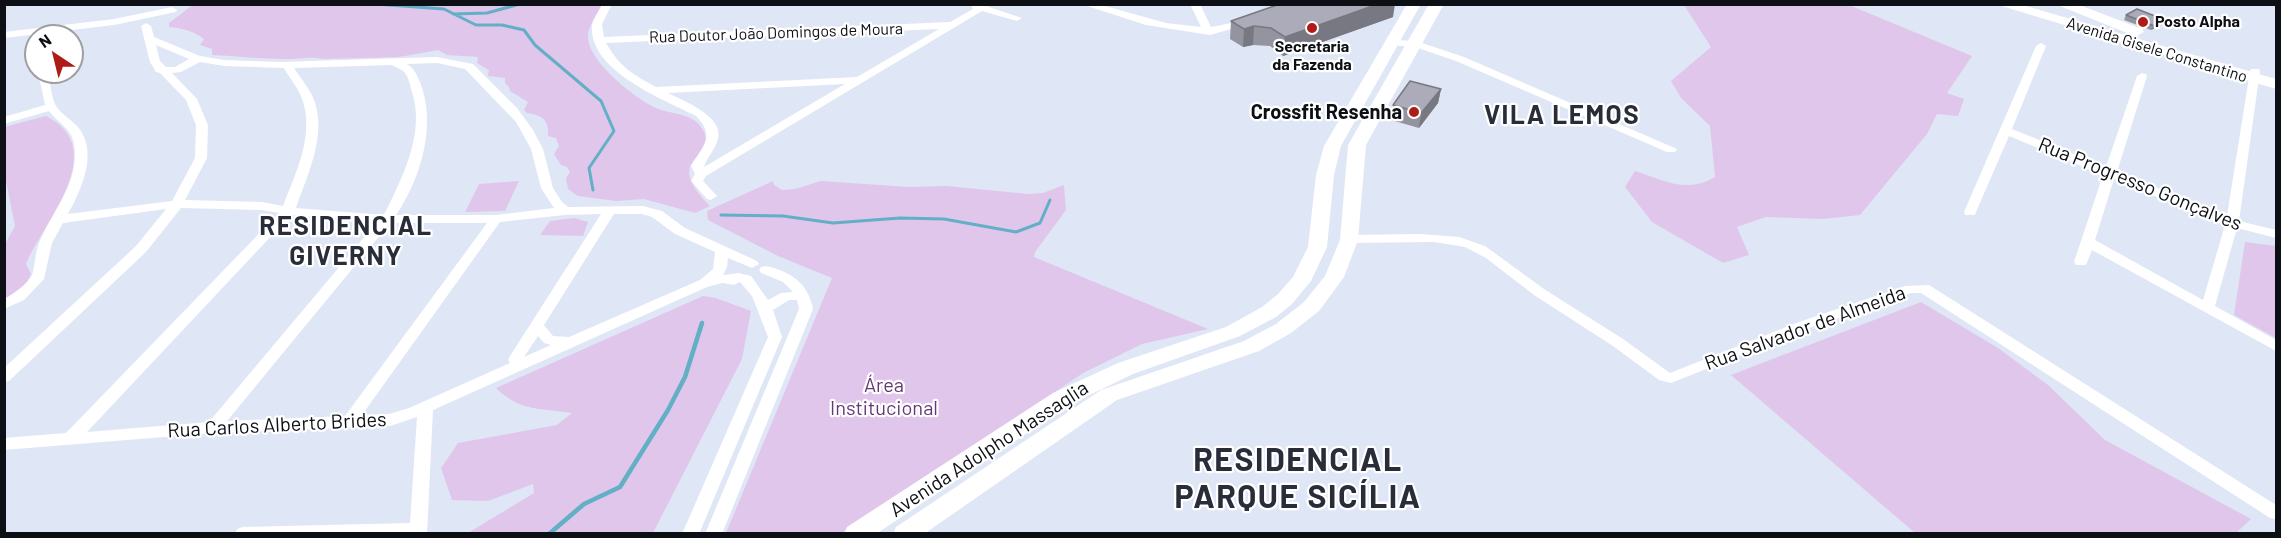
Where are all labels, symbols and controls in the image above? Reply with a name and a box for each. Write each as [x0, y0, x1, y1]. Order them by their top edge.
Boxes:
place label: Posto Alpha [2155, 12, 2240, 32]
street label: Avenida Gisele Constantino [2064, 13, 2250, 87]
marker: Posto Alpha [2136, 15, 2150, 29]
street label: Rua Doutor João Domingos de Moura [649, 19, 903, 47]
marker: Secretaria da Fazenda [1305, 21, 1319, 35]
north arrow [24, 24, 84, 84]
text: N [35, 30, 54, 51]
place label: Secretaria da Fazenda [1272, 37, 1352, 75]
district label: VILA LEMOS [1484, 99, 1640, 131]
place label: Crossfit Resenha [1251, 100, 1402, 124]
marker: Crossfit Resenha [1407, 105, 1421, 119]
street label: Rua Progresso Gonçalves [2035, 132, 2245, 236]
district label: RESIDENCIAL GIVERNY [259, 210, 433, 272]
street label: Rua Salvador de Almeida [1701, 280, 1909, 376]
park label: Área Institucional [830, 373, 938, 420]
street label: Avenida Adolpho Massaglia [885, 376, 1093, 522]
street label: Rua Carlos Alberto Brides [167, 407, 387, 443]
district label: RESIDENCIAL PARQUE SICÍLIA [1174, 441, 1422, 516]

